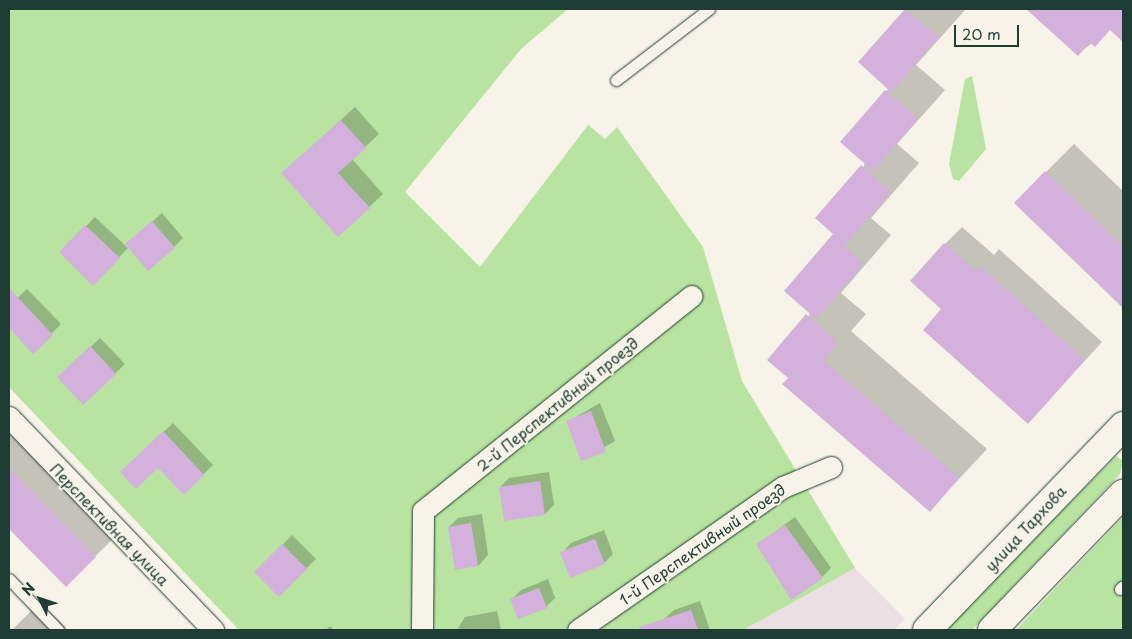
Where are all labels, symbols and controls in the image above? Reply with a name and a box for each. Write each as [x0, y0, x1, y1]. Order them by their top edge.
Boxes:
scale bar [957, 15, 1022, 47]
text: 20 m [962, 22, 1001, 45]
street label: 2-й Перспективный проезд [472, 333, 642, 475]
street label: Перспективная улица [47, 459, 173, 589]
street label: 1-й Перспективный проезд [615, 479, 789, 609]
street label: улица Тархова [981, 481, 1069, 575]
north arrow [15, 574, 65, 624]
text: N [17, 578, 40, 600]

